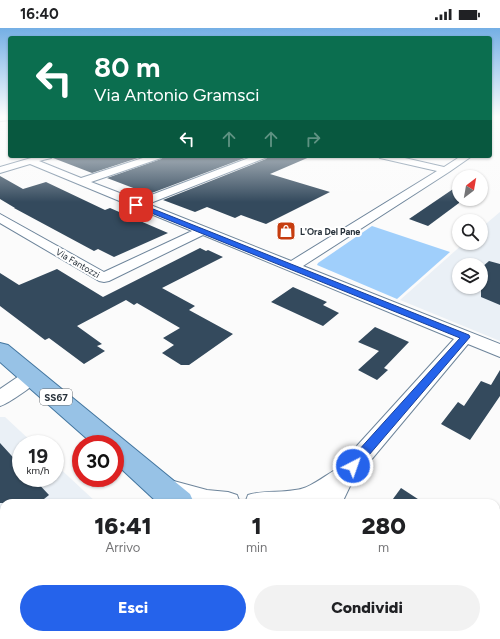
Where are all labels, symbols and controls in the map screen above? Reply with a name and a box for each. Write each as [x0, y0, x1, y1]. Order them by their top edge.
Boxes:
text: 16:40 [20, 5, 59, 23]
text: 80 m [94, 50, 160, 84]
icon: left [28, 52, 80, 104]
text: Via Antonio Gramsci [94, 84, 259, 106]
icon: left [176, 128, 198, 150]
icon: ahead [218, 128, 240, 150]
icon: ahead [260, 128, 282, 150]
icon: right [302, 128, 324, 150]
north arrow [452, 170, 488, 206]
map controls [452, 170, 488, 294]
pin [119, 188, 153, 222]
icon: arrive [125, 194, 147, 216]
button: search [452, 214, 488, 250]
shop icon: L'Ora Del Pane [275, 220, 297, 242]
place label: L'Ora Del Pane [300, 226, 360, 237]
street label: Via Fantozzi [54, 246, 102, 280]
button: layers [452, 258, 488, 294]
road number: SS67 [40, 389, 72, 405]
speed limit sign: 30 [72, 435, 124, 487]
text: 19 [28, 444, 48, 468]
position arrow [332, 445, 374, 487]
text: km/h [27, 464, 49, 477]
text: 16:41 [94, 511, 152, 540]
text: 1 [251, 511, 262, 540]
text: 280 [361, 511, 406, 540]
text: Arrivo [106, 540, 140, 555]
text: min [246, 540, 267, 555]
text: m [378, 540, 389, 555]
button: Esci [20, 585, 246, 631]
button: Condividi [254, 585, 480, 631]

